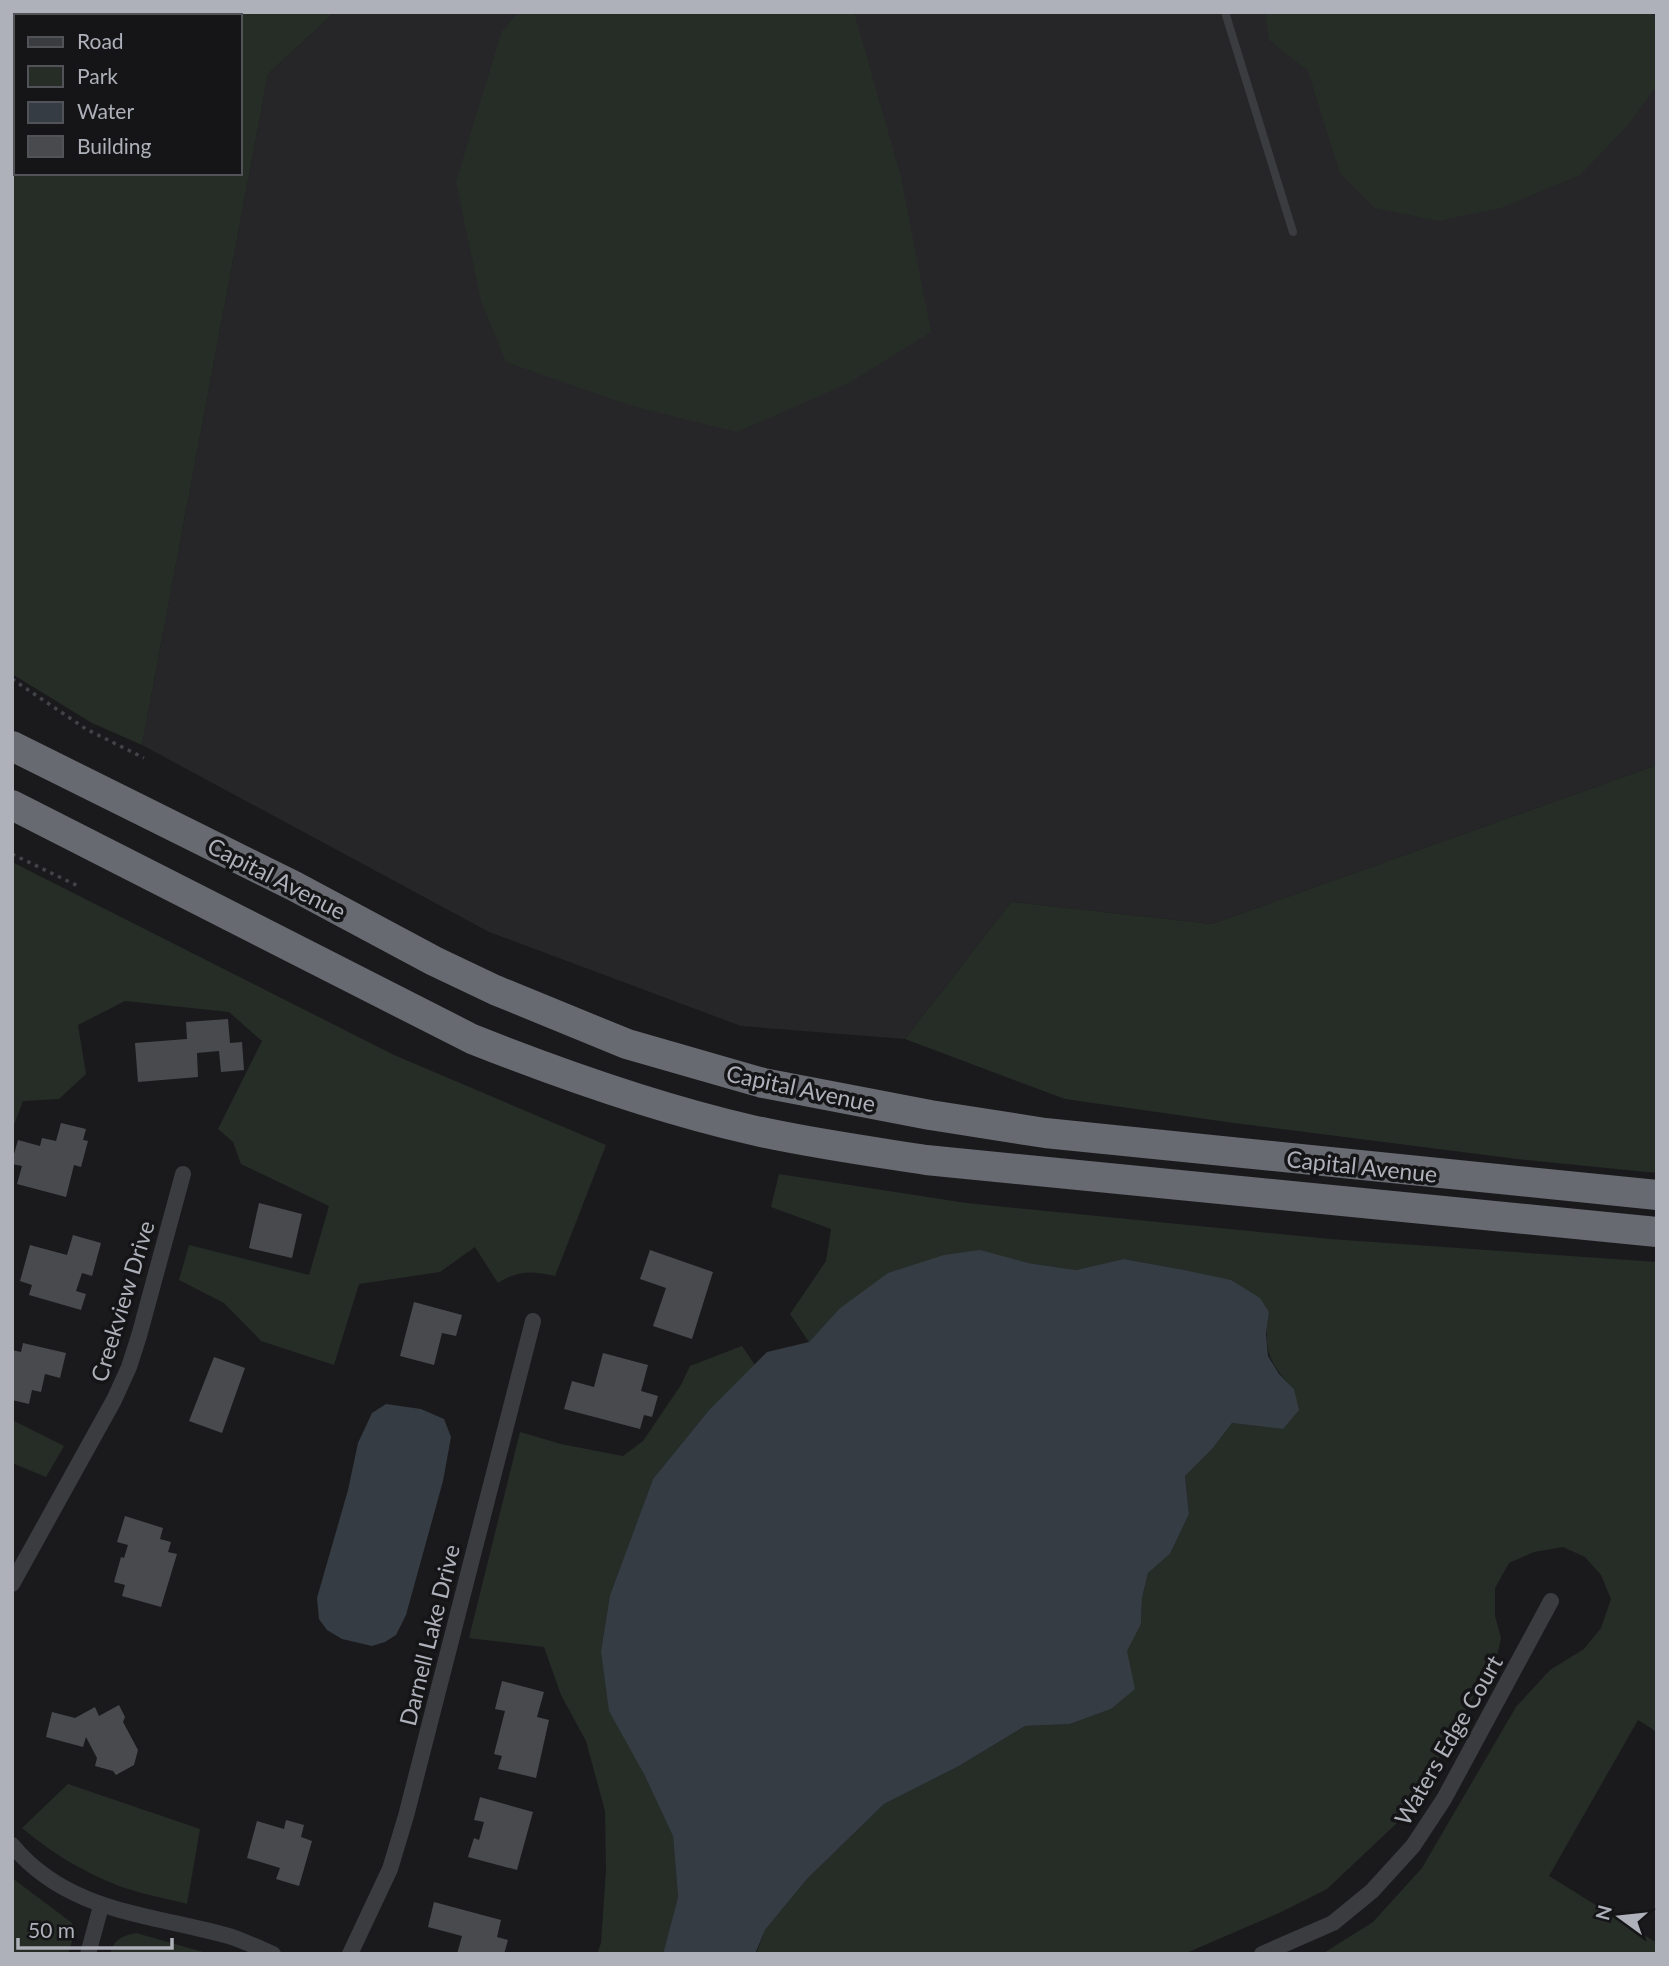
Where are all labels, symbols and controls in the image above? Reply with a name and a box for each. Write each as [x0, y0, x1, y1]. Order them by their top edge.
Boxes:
legend [14, 14, 242, 175]
text: Road [77, 28, 124, 53]
text: Park [77, 63, 118, 88]
text: Water [77, 98, 134, 123]
text: Building [77, 133, 152, 158]
street label: Capital Avenue [203, 831, 351, 925]
street label: Capital Avenue [724, 1059, 878, 1117]
street label: Capital Avenue [1285, 1144, 1439, 1188]
street label: Creekview Drive [84, 1217, 160, 1385]
street label: Darnell Lake Drive [393, 1541, 465, 1729]
street label: Waters Edge Court [1388, 1649, 1508, 1830]
north arrow [1585, 1882, 1655, 1952]
text: N [1590, 1902, 1616, 1923]
scale bar [18, 1906, 172, 1950]
text: 50 m [28, 1917, 75, 1942]

